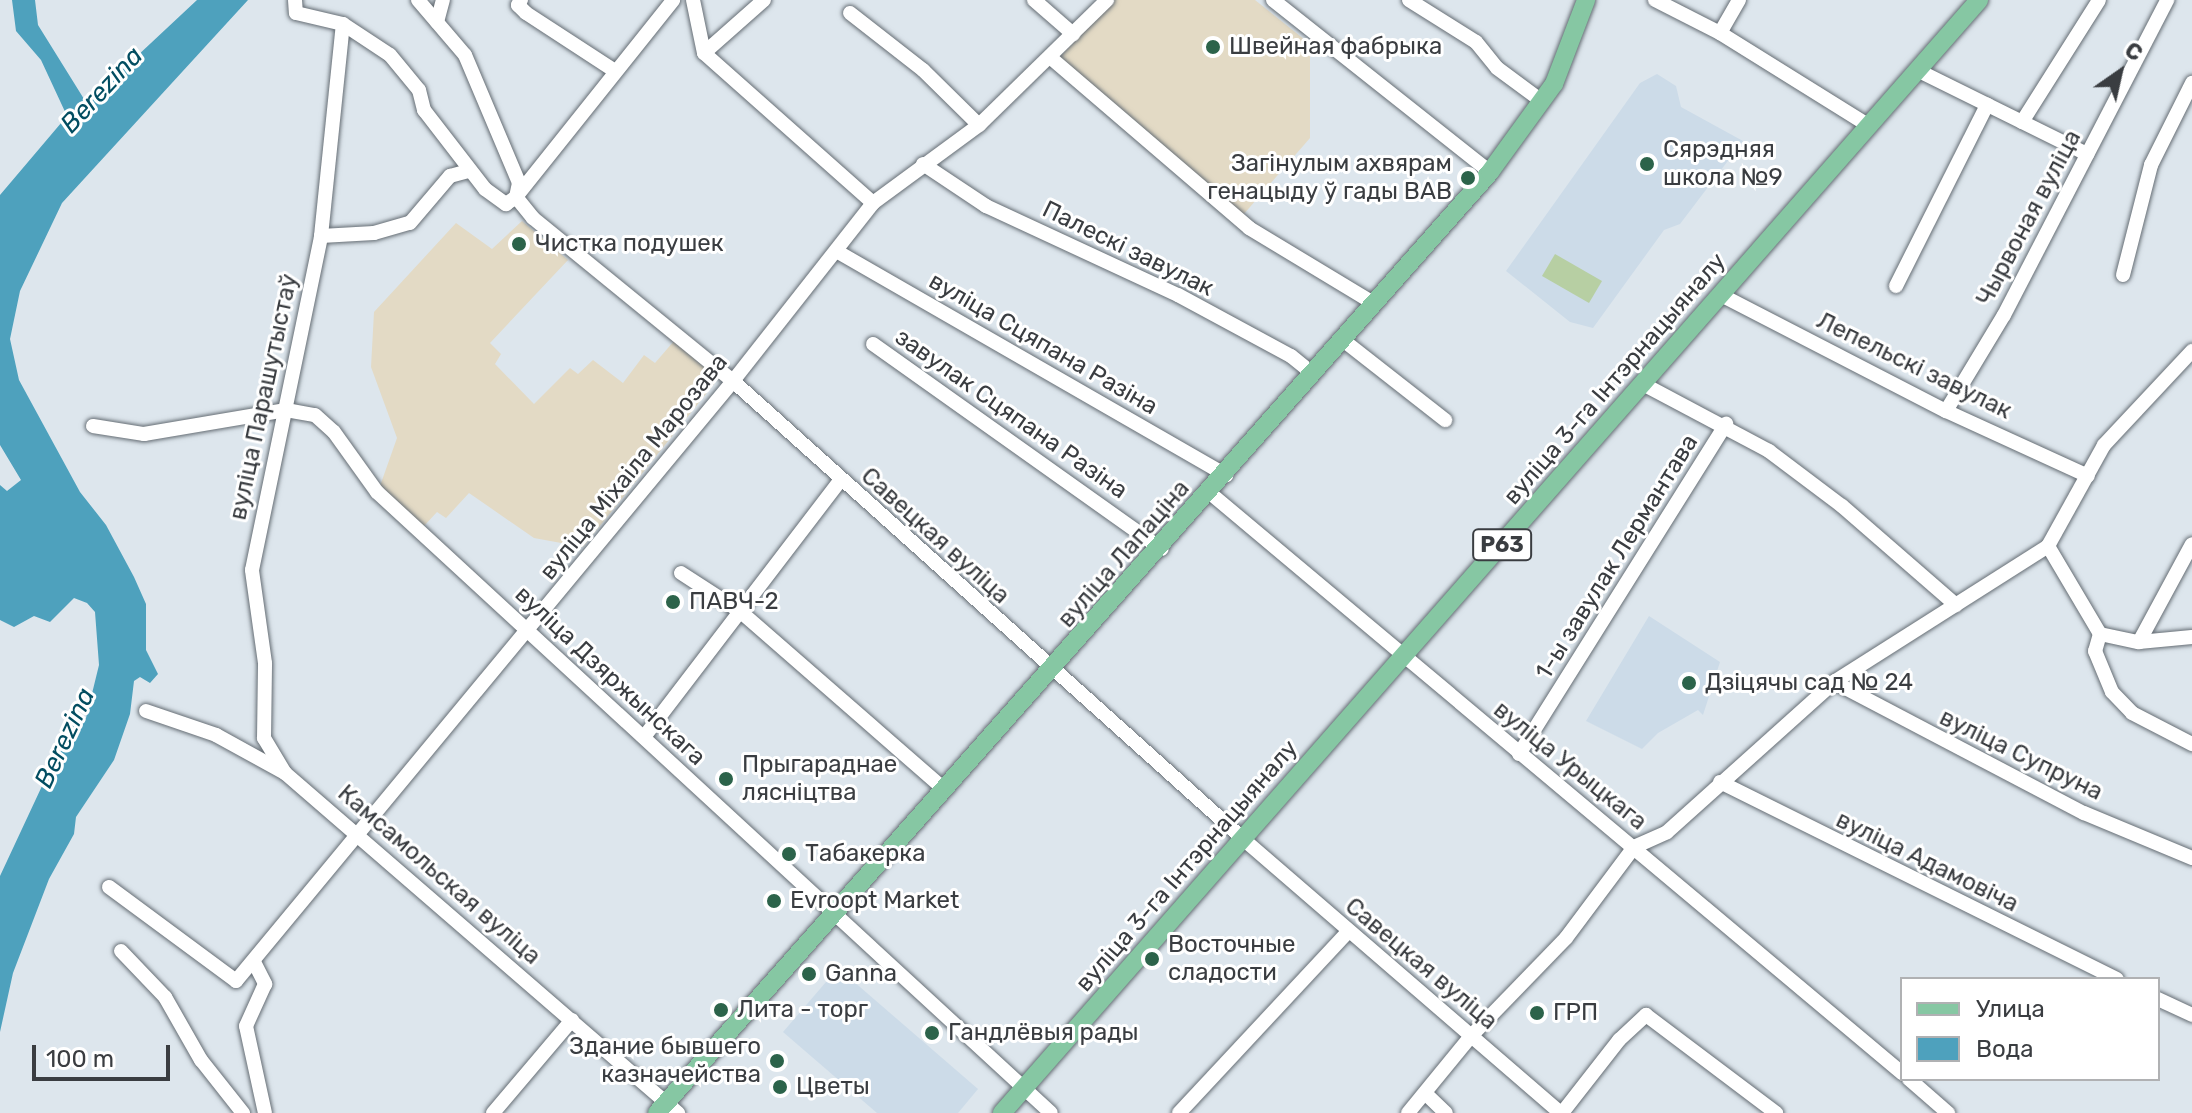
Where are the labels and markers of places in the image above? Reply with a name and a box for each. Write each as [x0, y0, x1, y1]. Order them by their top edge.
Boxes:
place label: Швейная фабрыка [1229, 33, 1442, 61]
marker: Швейная фабрыка [1204, 38, 1222, 56]
place label: Сярэдняя школа №9 [1663, 136, 1783, 192]
place label: Загінулым ахвярам генацыду ў гады ВАВ [1207, 150, 1452, 206]
marker: Сярэдняя школа №9 [1638, 155, 1656, 173]
marker: Загінулым ахвярам генацыду ў гады ВАВ [1459, 169, 1477, 187]
place label: Чистка подушек [535, 230, 724, 258]
marker: Чистка подушек [510, 235, 528, 253]
place label: ПАВЧ-2 [689, 588, 779, 616]
marker: ПАВЧ-2 [664, 593, 682, 611]
place label: Дзіцячы сад № 24 [1705, 669, 1913, 697]
marker: Дзіцячы сад № 24 [1680, 674, 1698, 692]
place label: Прыгараднае лясніцтва [742, 751, 897, 807]
marker: Прыгараднае лясніцтва [717, 770, 735, 788]
place label: Табакерка [805, 840, 925, 868]
marker: Табакерка [780, 845, 798, 863]
place label: Evroopt Market [790, 887, 959, 915]
marker: Evroopt Market [765, 892, 783, 910]
place label: Восточные сладости [1168, 931, 1295, 987]
marker: Восточные сладости [1143, 950, 1161, 968]
place label: Ganna [825, 960, 897, 988]
marker: Ganna [800, 965, 818, 983]
place label: Лита - торг [737, 996, 868, 1024]
place label: ГРП [1553, 999, 1598, 1027]
marker: Лита - торг [712, 1001, 730, 1019]
marker: ГРП [1528, 1004, 1546, 1022]
place label: Гандлёвыя рады [948, 1019, 1139, 1047]
marker: Гандлёвыя рады [923, 1024, 941, 1042]
place label: Здание бывшего казначейства [569, 1033, 761, 1089]
marker: Здание бывшего казначейства [768, 1052, 786, 1070]
place label: Цветы [796, 1073, 870, 1101]
marker: Цветы [771, 1078, 789, 1096]

